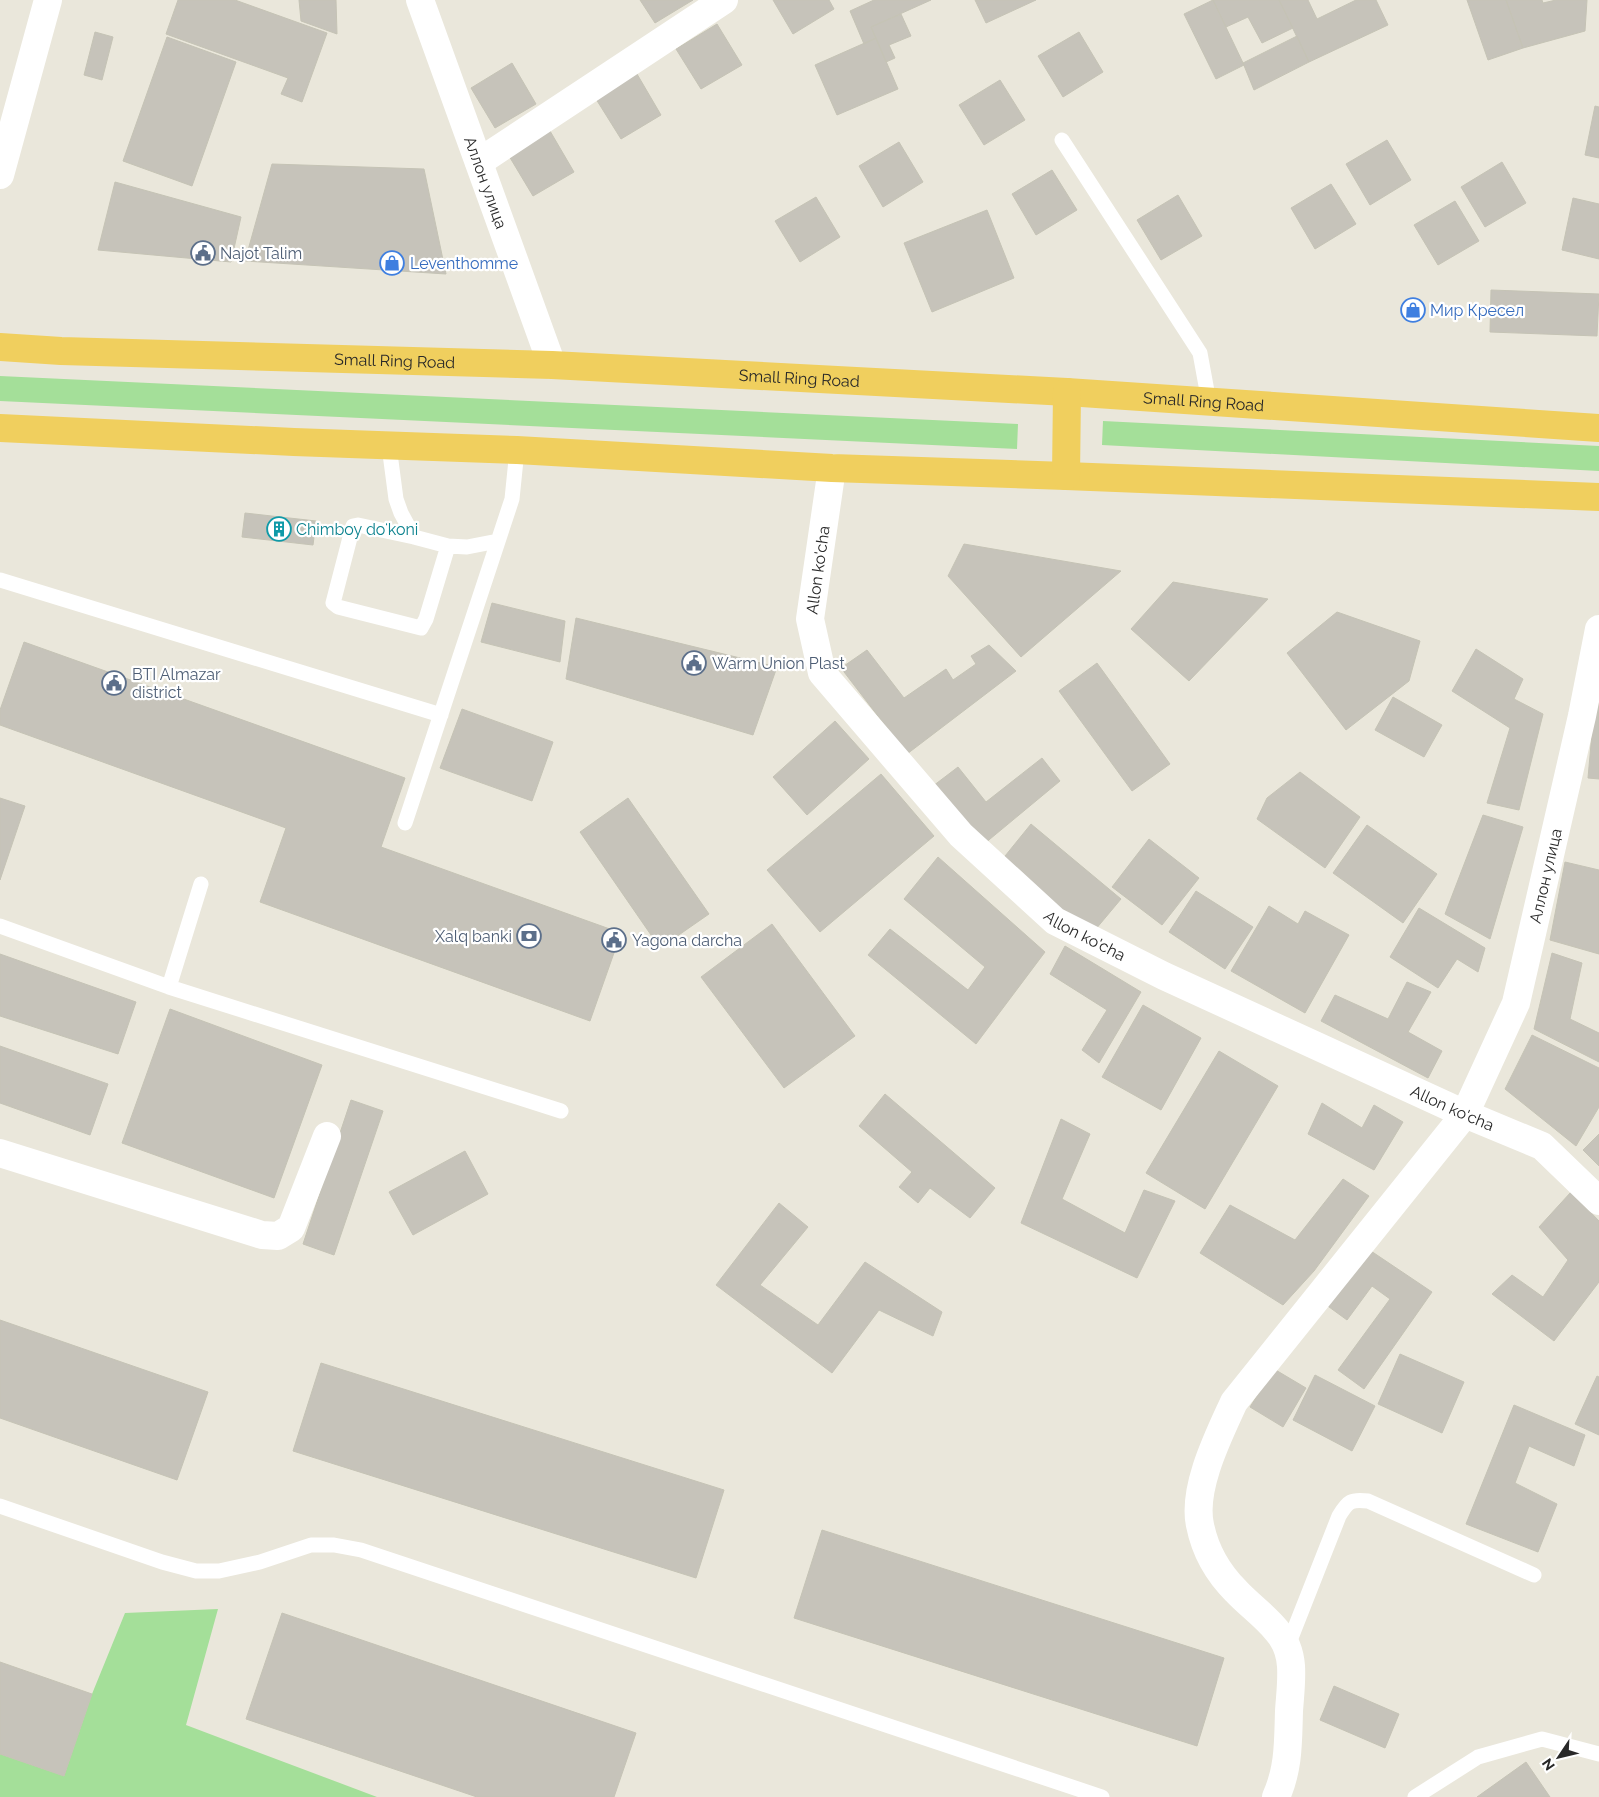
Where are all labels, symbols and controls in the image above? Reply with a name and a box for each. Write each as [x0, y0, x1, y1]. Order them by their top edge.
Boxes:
street label: Аллон улица [461, 134, 511, 231]
public building icon: Najot Talim [190, 240, 216, 266]
place label: Najot Talim [220, 244, 302, 263]
shop icon: Leventhomme [379, 250, 405, 276]
place label: Leventhomme [410, 254, 518, 273]
shop icon: Мир Кресел [1400, 297, 1426, 323]
place label: Мир Кресел [1430, 301, 1524, 320]
street label: Small Ring Road [334, 349, 456, 372]
street label: Small Ring Road [738, 365, 860, 391]
street label: Small Ring Road [1143, 388, 1265, 415]
building icon: Chimboy doʻkoni [266, 516, 292, 542]
place label: Chimboy doʻkoni [296, 520, 418, 539]
street label: Allon ko'cha [802, 525, 834, 615]
public building icon: Warm Union Plast [681, 650, 707, 676]
place label: Warm Union Plast [712, 654, 845, 673]
place label: BTI Almazar district [132, 665, 221, 702]
public building icon: BTI Almazar district [101, 670, 127, 696]
street label: Аллон улица [1525, 826, 1565, 925]
street label: Allon ko'cha [1040, 906, 1129, 965]
bank icon: Xalq banki [516, 923, 542, 949]
place label: Xalq banki [435, 927, 512, 946]
public building icon: Yagona darcha [601, 927, 627, 953]
place label: Yagona darcha [632, 931, 742, 950]
street label: Allon ko'cha [1408, 1081, 1497, 1135]
north arrow [1534, 1732, 1584, 1782]
text: N [1539, 1755, 1558, 1773]

